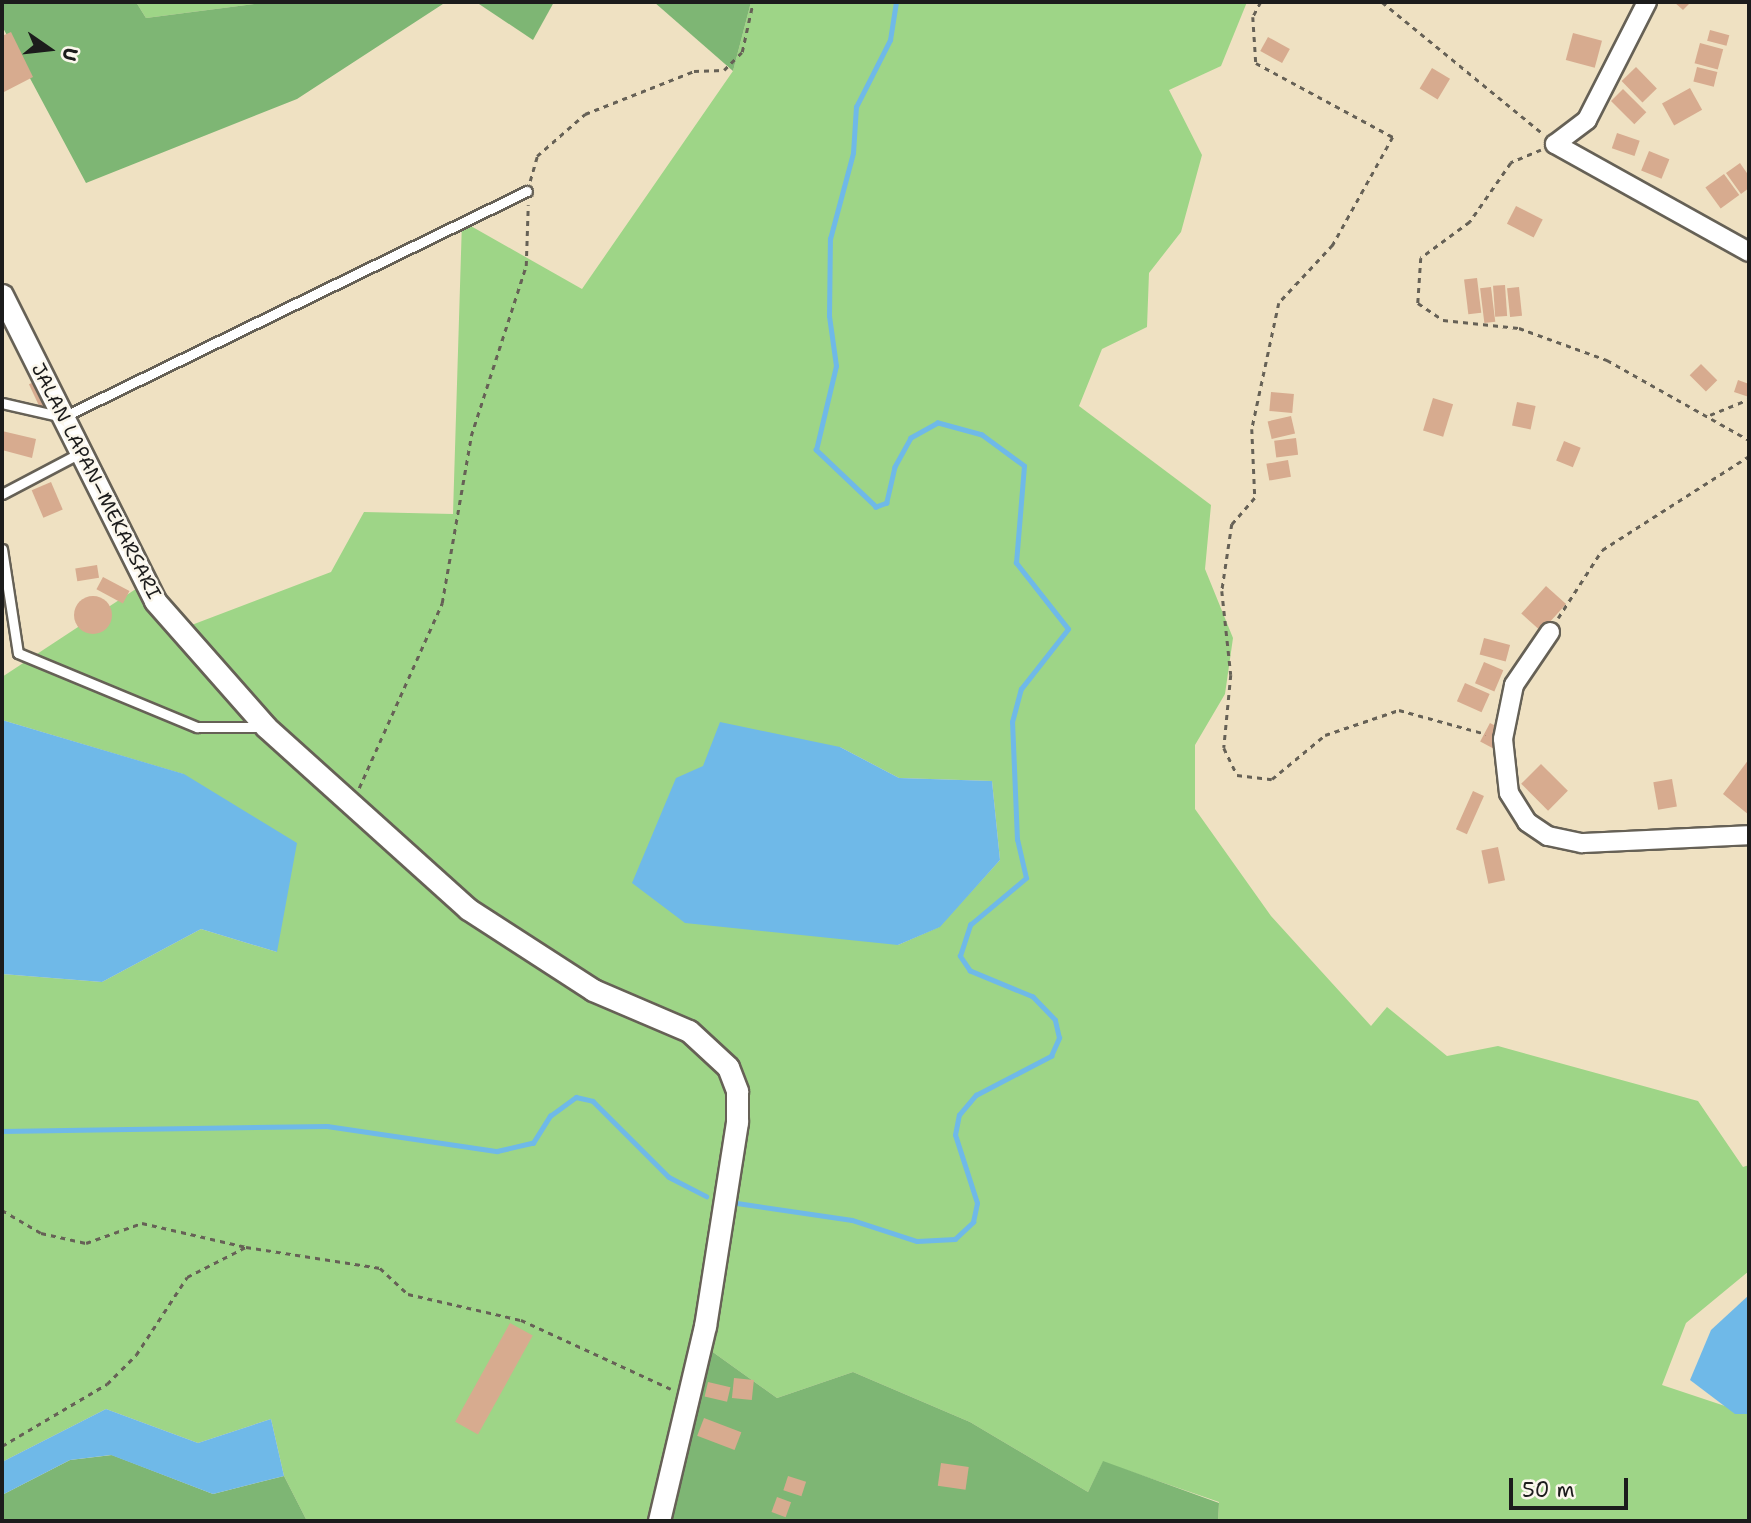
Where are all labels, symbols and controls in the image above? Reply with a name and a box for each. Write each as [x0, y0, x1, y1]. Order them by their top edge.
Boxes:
north arrow [14, 14, 84, 84]
text: U [56, 45, 84, 64]
street label: JALAN LAPAN–MEKARSARI [26, 359, 166, 603]
scale bar [1513, 1464, 1632, 1508]
text: 50 m [1522, 1476, 1575, 1504]

